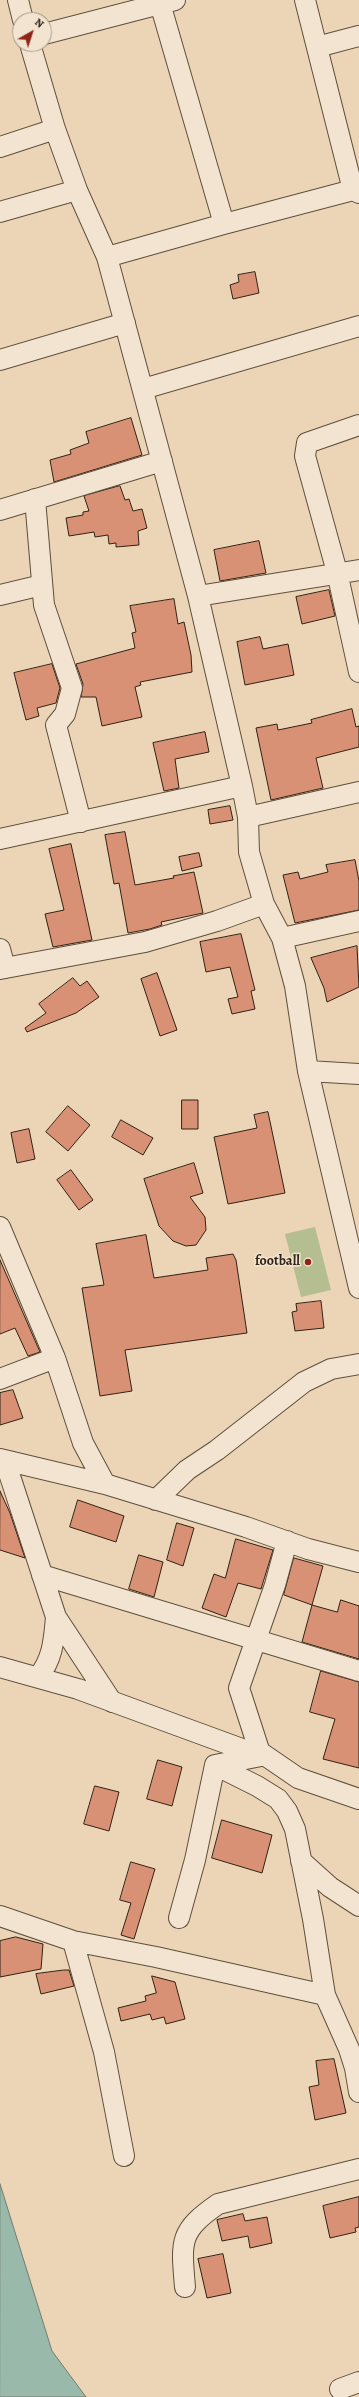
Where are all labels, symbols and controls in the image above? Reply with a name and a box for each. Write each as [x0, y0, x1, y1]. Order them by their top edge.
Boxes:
north arrow [12, 12, 52, 52]
text: N [31, 15, 47, 31]
place label: football [255, 1254, 300, 1270]
marker: football [303, 1257, 313, 1267]

